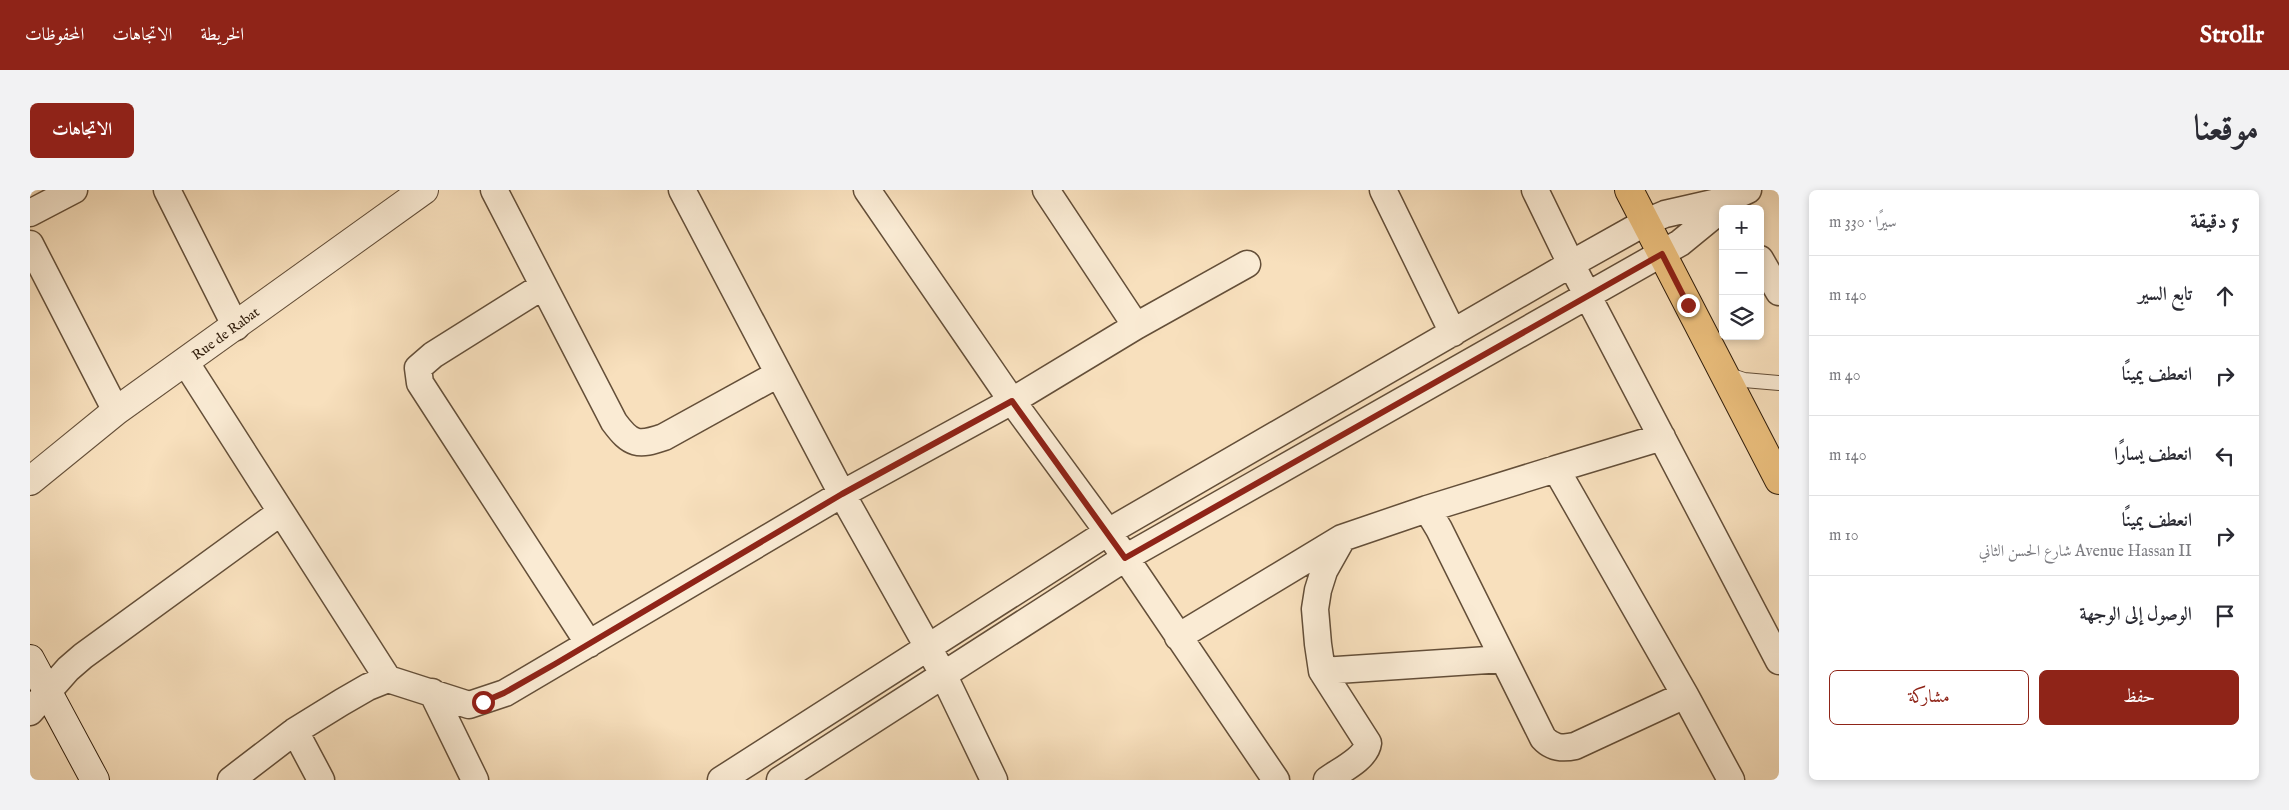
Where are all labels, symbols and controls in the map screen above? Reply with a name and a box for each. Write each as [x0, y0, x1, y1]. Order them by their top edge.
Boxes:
text: Strollr [2200, 20, 2264, 51]
text: المحفوظات [25, 24, 84, 47]
text: الاتجاهات [112, 24, 172, 47]
text: الخريطة [200, 24, 244, 47]
button: الاتجاهات [30, 103, 134, 158]
text: موقعنا [2194, 107, 2259, 152]
map controls [1719, 205, 1764, 340]
button: + [1719, 205, 1764, 250]
text: 5 دقيقة [2190, 209, 2239, 236]
text: سيرًا · 330 m [1829, 213, 1897, 233]
button: − [1719, 250, 1764, 295]
icon: ahead [2211, 282, 2239, 310]
text: تابع السير [2138, 283, 2192, 307]
text: 140 m [1829, 286, 1867, 306]
route end [1677, 294, 1700, 317]
button: layers [1719, 295, 1764, 340]
street label: Rue de Rabat [189, 303, 263, 365]
icon: right [2211, 362, 2239, 390]
text: انعطف يمينًا [2122, 363, 2192, 387]
text: 40 m [1829, 366, 1861, 386]
icon: left [2211, 442, 2239, 470]
text: انعطف يسارًا [2114, 443, 2192, 467]
text: 140 m [1829, 446, 1867, 466]
text: انعطف يمينًا [2122, 509, 2192, 533]
icon: right [2211, 522, 2239, 550]
text: 10 m [1829, 526, 1859, 546]
text: Avenue Hassan II شارع الحسن الثاني [1979, 542, 2192, 562]
icon: arrive [2211, 602, 2239, 630]
text: الوصول إلى الوجهة [2080, 603, 2192, 627]
button: مشاركة [1829, 670, 2029, 725]
button: حفظ [2039, 670, 2239, 725]
route start [472, 691, 495, 714]

